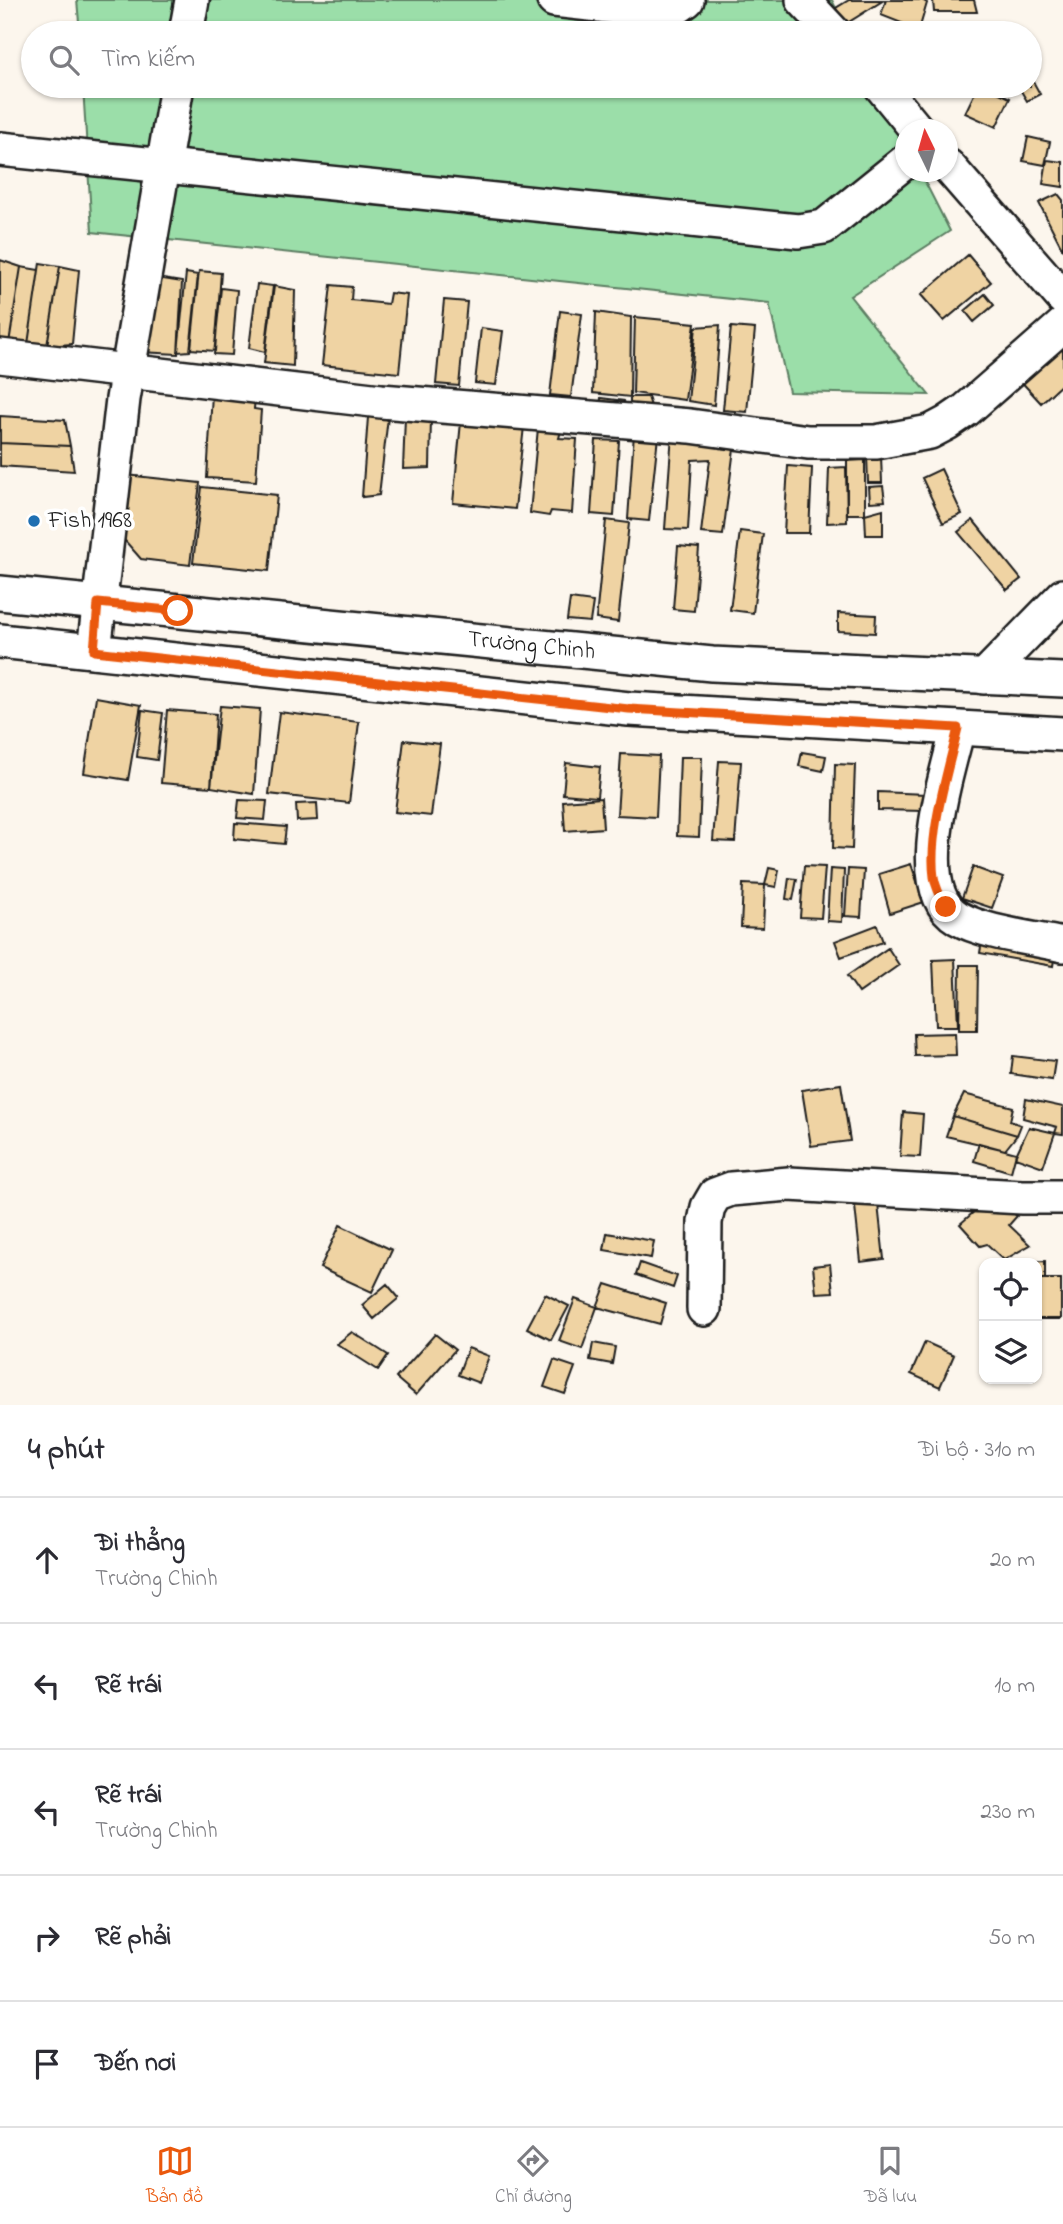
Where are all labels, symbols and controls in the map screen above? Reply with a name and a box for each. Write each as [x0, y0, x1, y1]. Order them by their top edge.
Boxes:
search box [21, 21, 1042, 98]
icon: search [45, 41, 83, 79]
text: Tìm kiếm [101, 41, 195, 79]
north arrow [895, 119, 958, 182]
place label: Fish 1968 [47, 504, 132, 539]
marker: Fish 1968 [26, 513, 42, 529]
route start [162, 595, 193, 626]
street label: Trường Chinh [466, 622, 597, 670]
route end [930, 891, 961, 922]
map controls [979, 1258, 1042, 1384]
button: locate [979, 1258, 1042, 1321]
button: layers [979, 1321, 1042, 1384]
text: 4 phút [28, 1429, 105, 1473]
text: Đi bộ · 310 m [918, 1434, 1035, 1467]
text: Đi thẳng [95, 1525, 185, 1563]
icon: ahead [28, 1541, 66, 1579]
text: 20 m [990, 1544, 1035, 1577]
text: Trường Chinh [95, 1563, 218, 1596]
icon: left [28, 1667, 66, 1705]
text: Rẽ trái [95, 1667, 162, 1705]
text: 10 m [994, 1670, 1035, 1703]
text: Rẽ trái [95, 1777, 162, 1815]
icon: left [28, 1793, 66, 1831]
text: 230 m [981, 1796, 1035, 1829]
text: Trường Chinh [95, 1815, 218, 1848]
icon: right [28, 1919, 66, 1957]
text: Rẽ phải [95, 1919, 171, 1957]
text: 50 m [988, 1922, 1035, 1955]
icon: arrive [28, 2045, 66, 2083]
text: Đến nơi [95, 2045, 176, 2083]
tab: Bản đồ [146, 2142, 203, 2211]
tab: Chỉ đường [495, 2142, 572, 2211]
tab: Đã lưu [864, 2142, 917, 2211]

